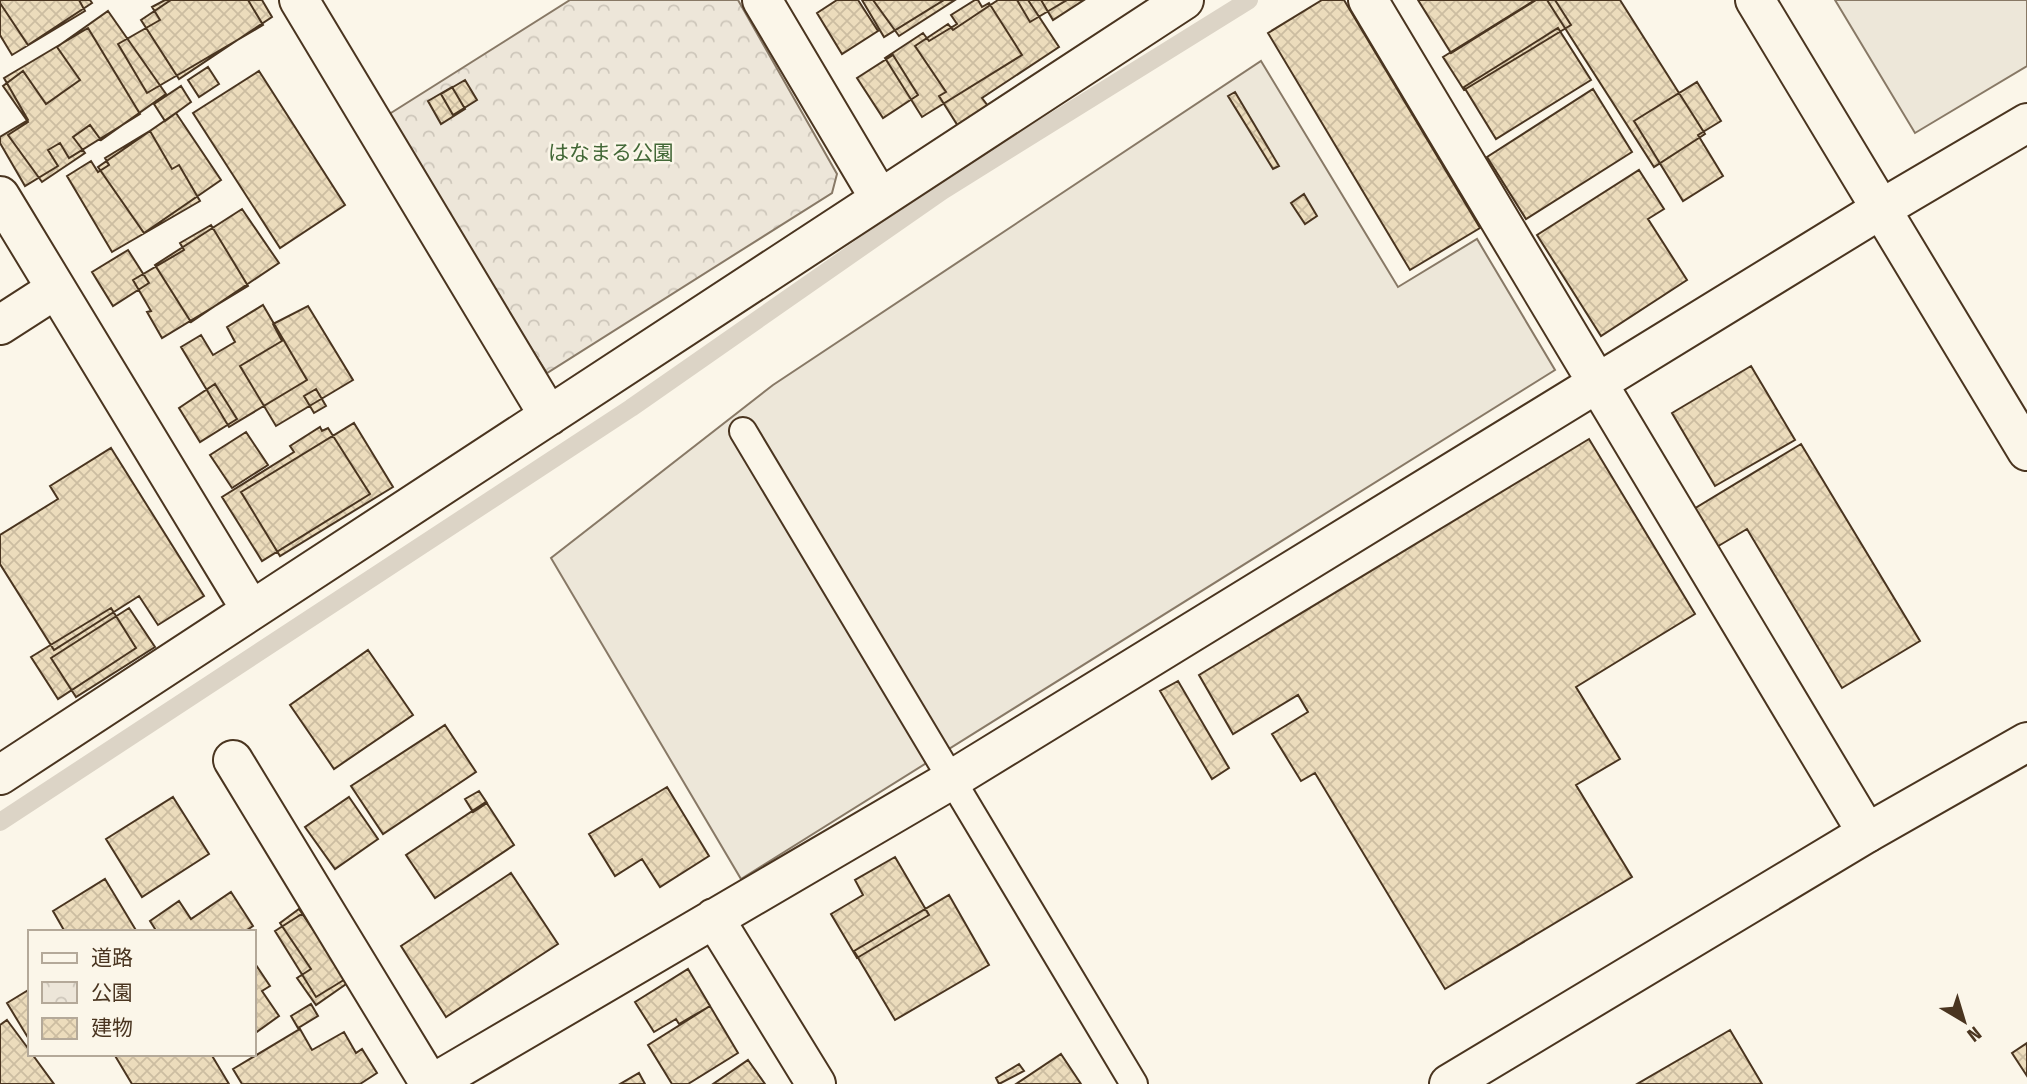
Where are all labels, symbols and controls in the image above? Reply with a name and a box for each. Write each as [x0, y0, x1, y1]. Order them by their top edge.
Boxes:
park label: はなまる公園 [548, 140, 674, 166]
legend [28, 930, 256, 1056]
text: 道路 [91, 945, 133, 971]
text: 公園 [91, 980, 133, 1006]
north arrow [1929, 986, 1999, 1056]
text: 建物 [91, 1015, 133, 1041]
text: N [1963, 1021, 1986, 1047]

